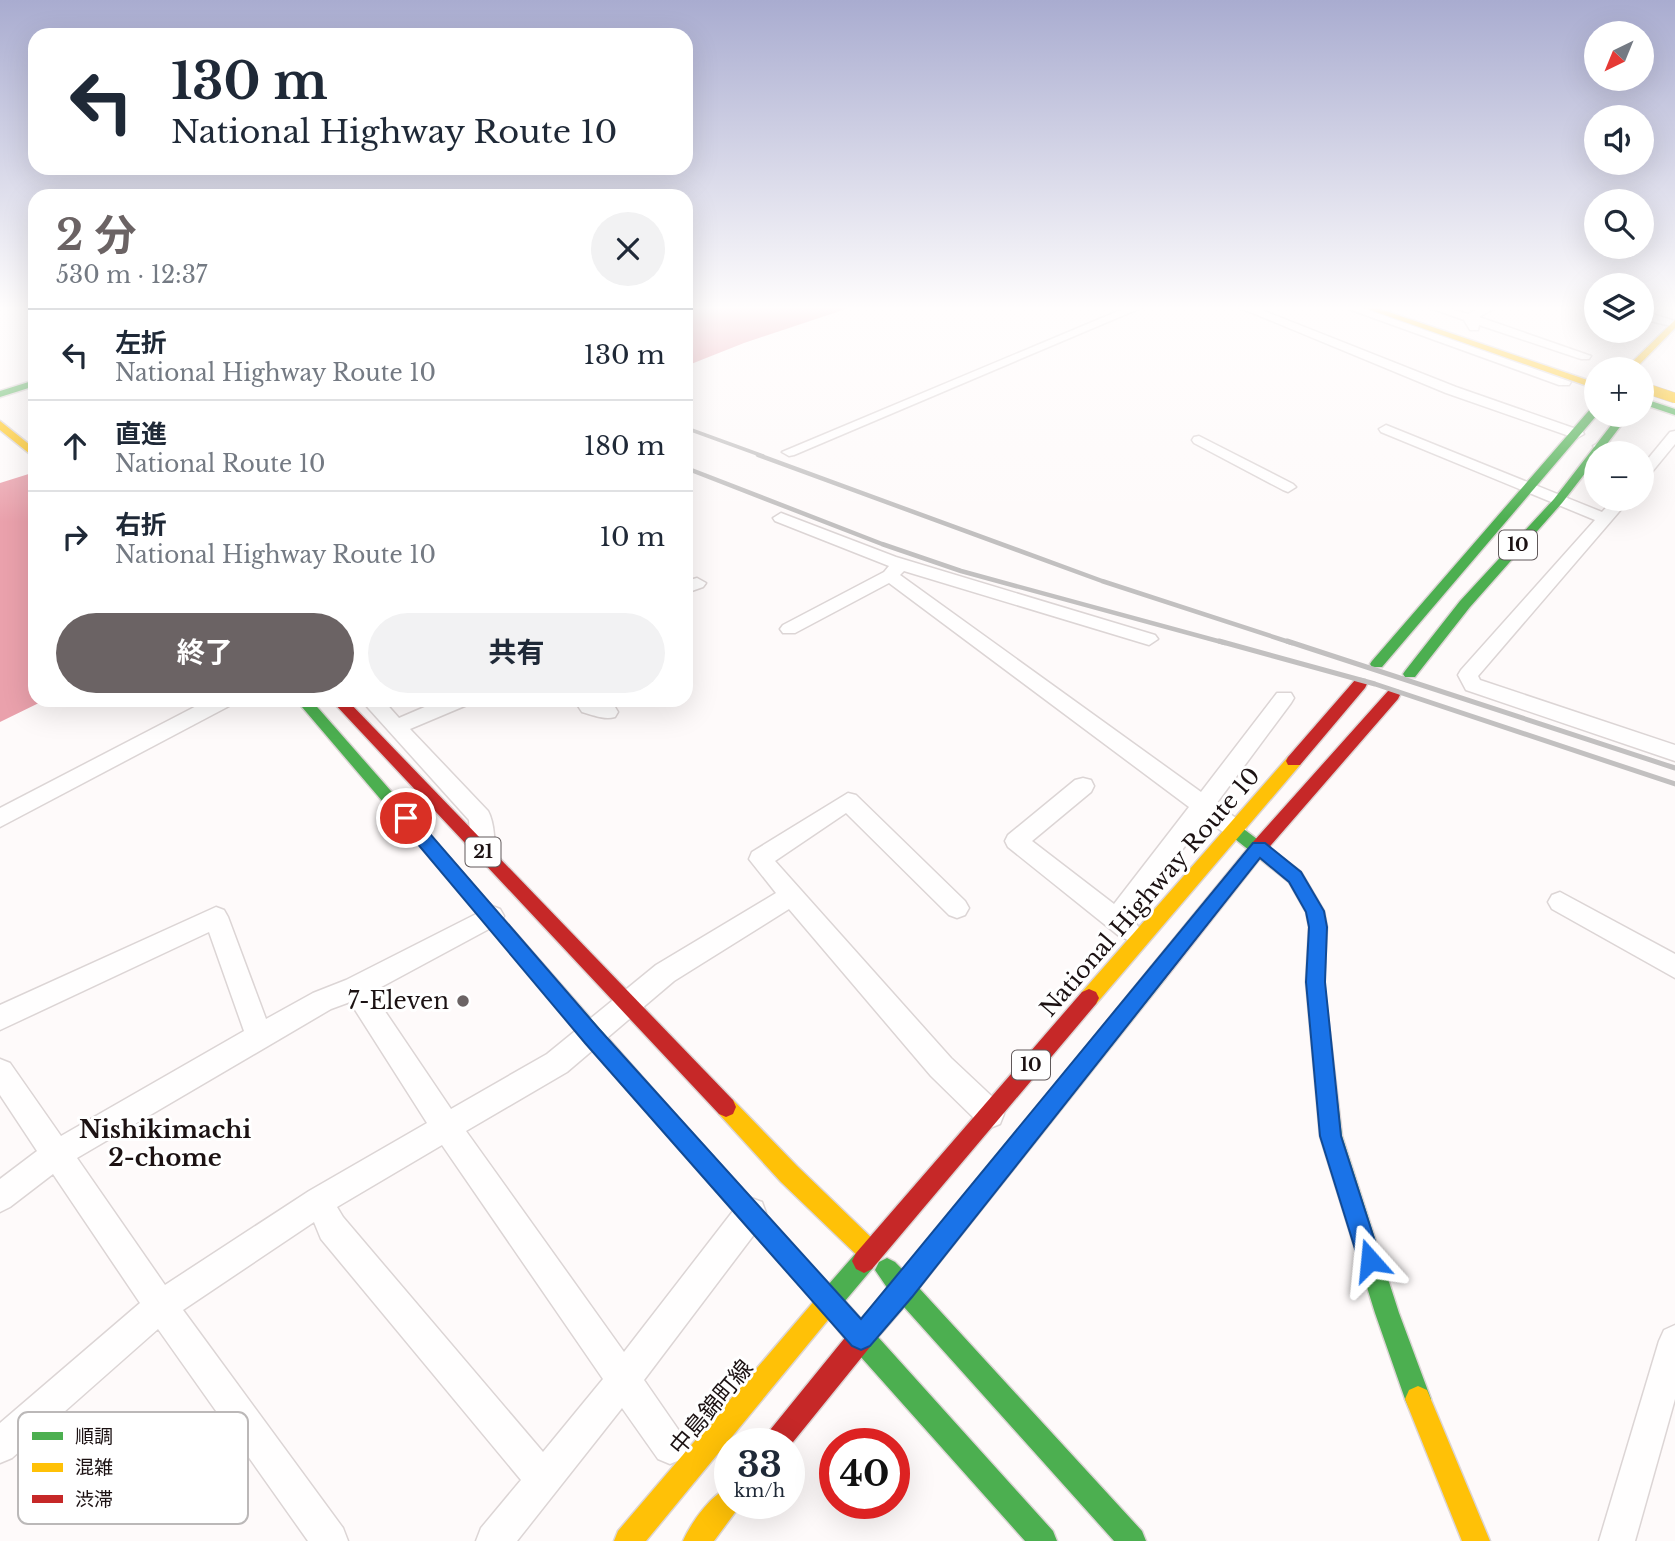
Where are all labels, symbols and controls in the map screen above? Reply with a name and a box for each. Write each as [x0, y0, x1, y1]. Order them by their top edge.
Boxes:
north arrow [1584, 21, 1654, 91]
map controls [1584, 21, 1654, 511]
text: 130 m [171, 51, 328, 112]
icon: left [56, 56, 147, 147]
button: sound [1584, 105, 1654, 175]
text: National Highway Route 10 [171, 112, 617, 152]
button: search [1584, 189, 1654, 259]
text: 2 分 [56, 209, 137, 261]
button: close [591, 212, 665, 286]
text: 530 m · 12:37 [56, 261, 207, 289]
button: layers [1584, 273, 1654, 343]
text: 左折 [115, 327, 167, 359]
icon: left [56, 336, 94, 374]
text: 130 m [583, 339, 665, 371]
button: + [1584, 357, 1654, 427]
text: National Highway Route 10 [115, 359, 436, 387]
text: 直進 [115, 418, 167, 450]
icon: ahead [56, 427, 94, 465]
text: 180 m [584, 430, 665, 462]
button: − [1584, 441, 1654, 511]
text: National Route 10 [115, 450, 325, 478]
text: 右折 [115, 509, 167, 541]
icon: right [56, 518, 94, 556]
text: 10 m [599, 521, 665, 553]
road number: 10 [1499, 530, 1537, 560]
text: National Highway Route 10 [115, 541, 436, 569]
button: 終了 [56, 613, 354, 693]
button: 共有 [368, 613, 665, 693]
street label: National Highway Route 10 [1034, 762, 1266, 1022]
pin [376, 788, 436, 848]
icon: arrive [387, 799, 425, 837]
road number: 21 [466, 838, 500, 866]
place label: 7-Eleven [348, 987, 449, 1015]
marker: 7-Eleven [455, 993, 471, 1009]
road number: 10 [1012, 1050, 1050, 1080]
district label: Nishikimachi 2-chome [79, 1115, 251, 1172]
position arrow [1333, 1223, 1407, 1297]
street label: 中島錦町線 [663, 1354, 759, 1460]
legend [18, 1412, 248, 1524]
text: 順調 [75, 1425, 113, 1448]
speed limit sign: 40 [819, 1428, 910, 1519]
text: 33 [737, 1443, 782, 1486]
text: 混雑 [75, 1456, 113, 1479]
text: km/h [734, 1480, 785, 1502]
text: 渋滞 [75, 1488, 113, 1511]

